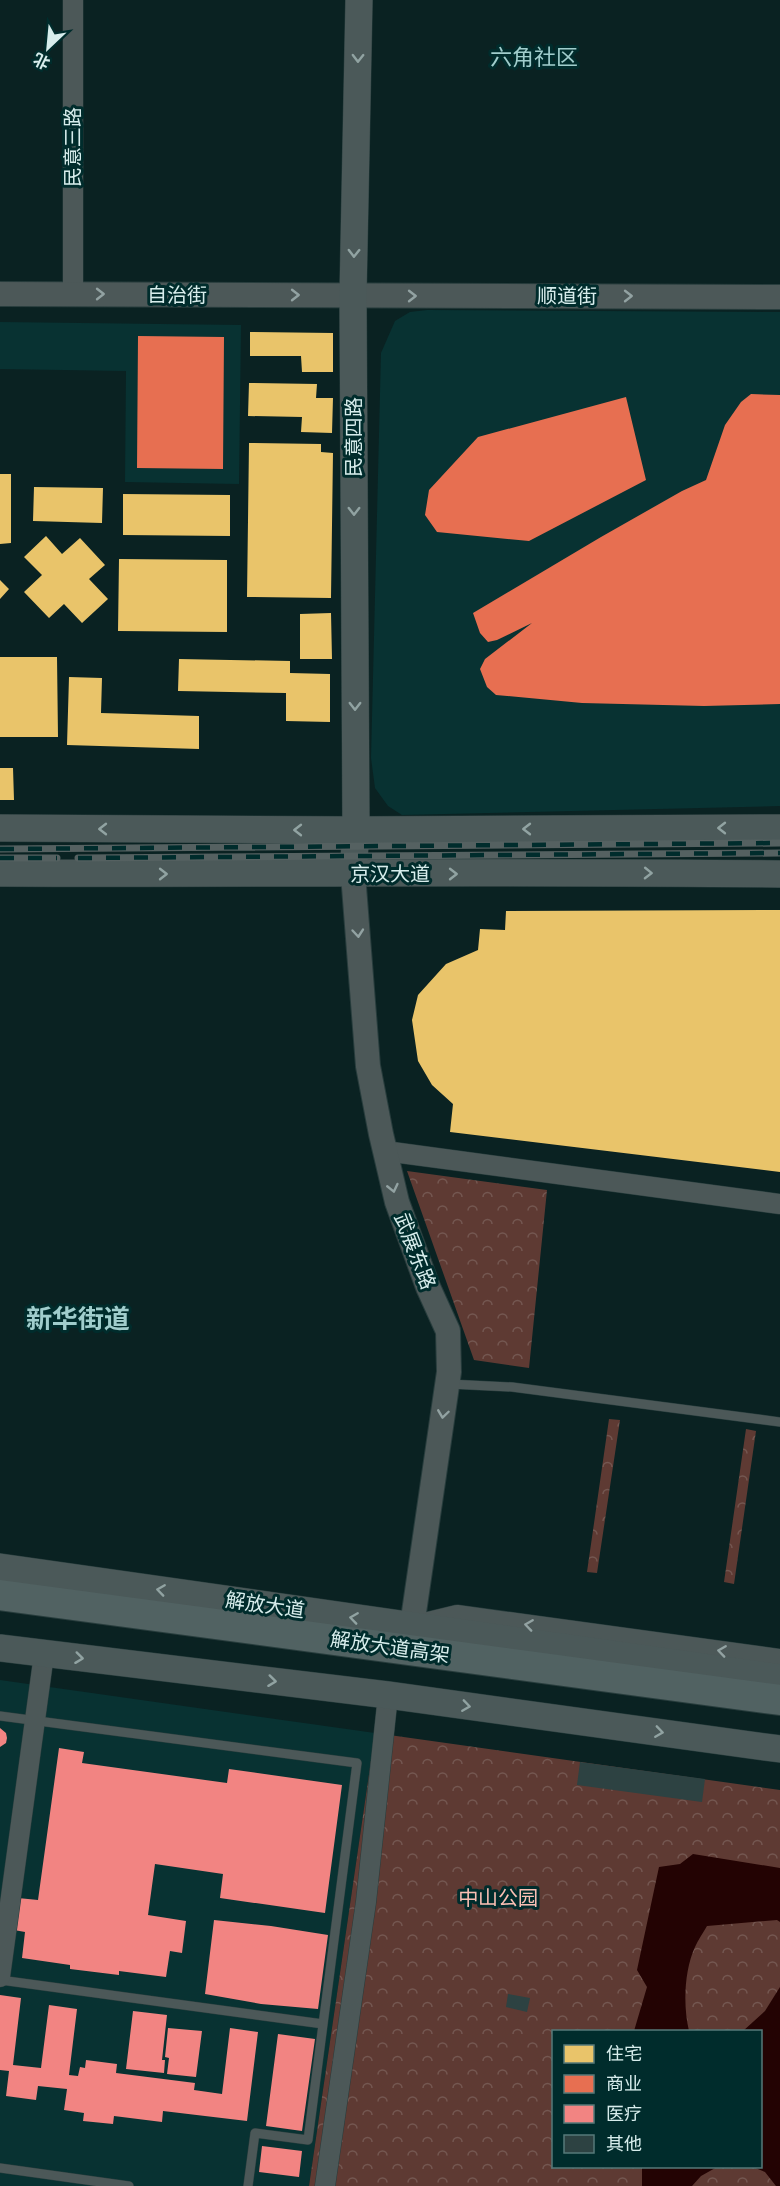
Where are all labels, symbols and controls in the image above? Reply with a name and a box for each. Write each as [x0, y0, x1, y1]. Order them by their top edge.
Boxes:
north arrow [18, 18, 78, 78]
district label: 六角社区 [490, 44, 578, 71]
text: 北 [30, 49, 53, 73]
one-way arrow [352, 54, 364, 63]
street label: 民意三路 [61, 107, 85, 187]
one-way arrow [348, 249, 360, 258]
street label: 自治街 [147, 283, 207, 307]
street label: 顺道街 [537, 284, 597, 308]
one-way arrow [96, 288, 105, 300]
one-way arrow [291, 289, 300, 301]
one-way arrow [407, 290, 416, 302]
one-way arrow [623, 290, 632, 302]
street label: 民意四路 [342, 397, 366, 477]
one-way arrow [348, 507, 360, 516]
one-way arrow [349, 702, 361, 711]
one-way arrow [717, 822, 726, 834]
one-way arrow [98, 823, 107, 835]
one-way arrow [522, 823, 531, 835]
one-way arrow [293, 824, 302, 836]
street label: 京汉大道 [350, 862, 430, 886]
one-way arrow [644, 866, 653, 879]
one-way arrow [449, 867, 458, 880]
one-way arrow [159, 868, 168, 880]
one-way arrow [351, 928, 364, 937]
one-way arrow [386, 1182, 399, 1192]
street label: 武展东路 [389, 1209, 441, 1293]
district label: 新华街道 [26, 1303, 130, 1335]
one-way arrow [437, 1409, 450, 1419]
one-way arrow [156, 1585, 166, 1597]
street label: 解放大道 [224, 1588, 306, 1622]
one-way arrow [349, 1613, 359, 1625]
one-way arrow [524, 1619, 533, 1631]
street label: 解放大道高架 [329, 1627, 451, 1667]
one-way arrow [717, 1646, 727, 1658]
one-way arrow [74, 1651, 83, 1664]
one-way arrow [268, 1674, 277, 1687]
one-way arrow [461, 1699, 471, 1711]
one-way arrow [654, 1726, 664, 1738]
park label: 中山公园 [458, 1886, 538, 1910]
legend [552, 2030, 762, 2168]
text: 住宅 [606, 2043, 642, 2065]
text: 商业 [606, 2073, 642, 2095]
text: 医疗 [606, 2103, 642, 2125]
text: 其他 [606, 2133, 642, 2155]

